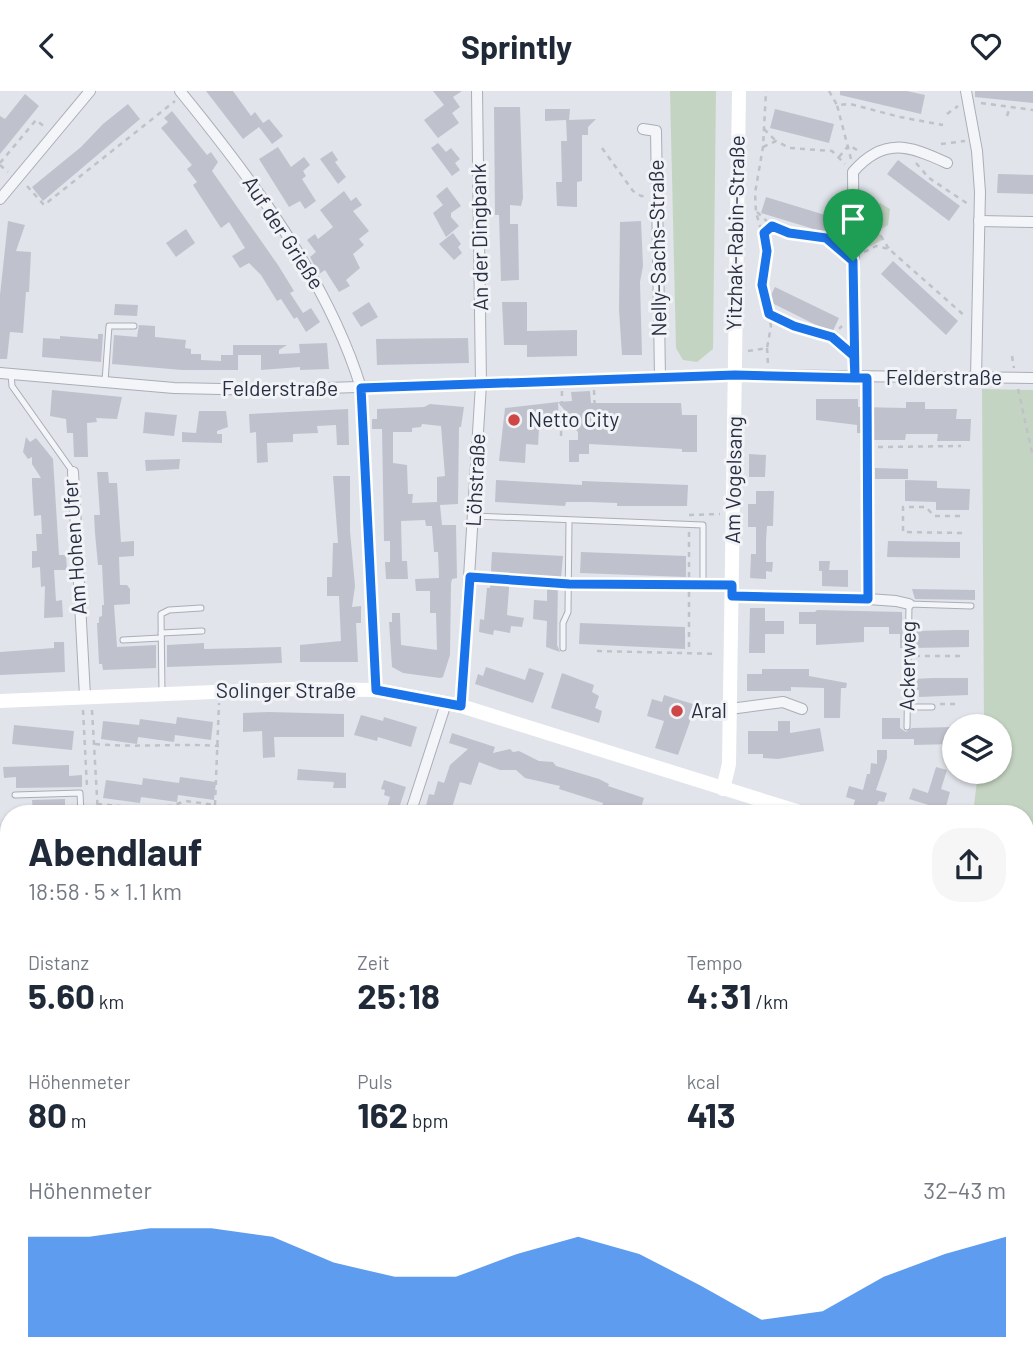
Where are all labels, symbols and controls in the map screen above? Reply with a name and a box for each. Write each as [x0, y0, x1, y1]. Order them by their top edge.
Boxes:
icon: back [28, 27, 66, 65]
text: Sprintly [461, 27, 572, 65]
icon: heart [967, 27, 1005, 65]
street label: Yitzhak-Rabin-Straße [720, 135, 749, 331]
street label: Nelly-Sachs-Straße [642, 159, 671, 337]
street label: An der Dingbank [465, 163, 492, 311]
street label: Auf der Grieße [238, 171, 330, 294]
pin [823, 189, 883, 261]
icon: arrive [834, 200, 872, 238]
street label: Felderstraße [886, 364, 1002, 389]
street label: Felderstraße [222, 375, 338, 400]
place label: Netto City [528, 406, 620, 431]
marker: Netto City [506, 412, 522, 428]
street label: Am Vogelsang [719, 416, 746, 544]
street label: Löhstraße [460, 433, 489, 527]
street label: Am Hohen Ufer [56, 478, 91, 616]
street label: Ackerweg [893, 621, 920, 711]
street label: Solinger Straße [216, 677, 356, 702]
place label: Aral [691, 697, 727, 722]
marker: Aral [669, 703, 685, 719]
map controls [942, 714, 1012, 784]
button: layers [942, 714, 1012, 784]
text: Abendlauf [28, 828, 203, 874]
button: share [932, 828, 1006, 902]
text: 18:58 · 5 × 1.1 km [28, 877, 182, 905]
text: Distanz [28, 951, 89, 974]
text: Zeit [357, 951, 390, 974]
text: Tempo [687, 951, 743, 974]
text: 5.60 [28, 974, 95, 1016]
text: 25:18 [357, 974, 440, 1016]
text: 4:31 [687, 974, 752, 1016]
text: km [95, 990, 124, 1013]
text: /km [752, 990, 788, 1013]
text: Höhenmeter [28, 1070, 130, 1093]
text: Puls [357, 1070, 392, 1093]
text: kcal [687, 1070, 720, 1093]
text: 80 [28, 1093, 67, 1135]
text: 162 [357, 1093, 408, 1135]
text: 413 [687, 1093, 736, 1135]
text: m [67, 1109, 86, 1132]
text: bpm [408, 1109, 449, 1132]
text: Höhenmeter [28, 1176, 152, 1204]
text: 32–43 m [923, 1176, 1006, 1204]

